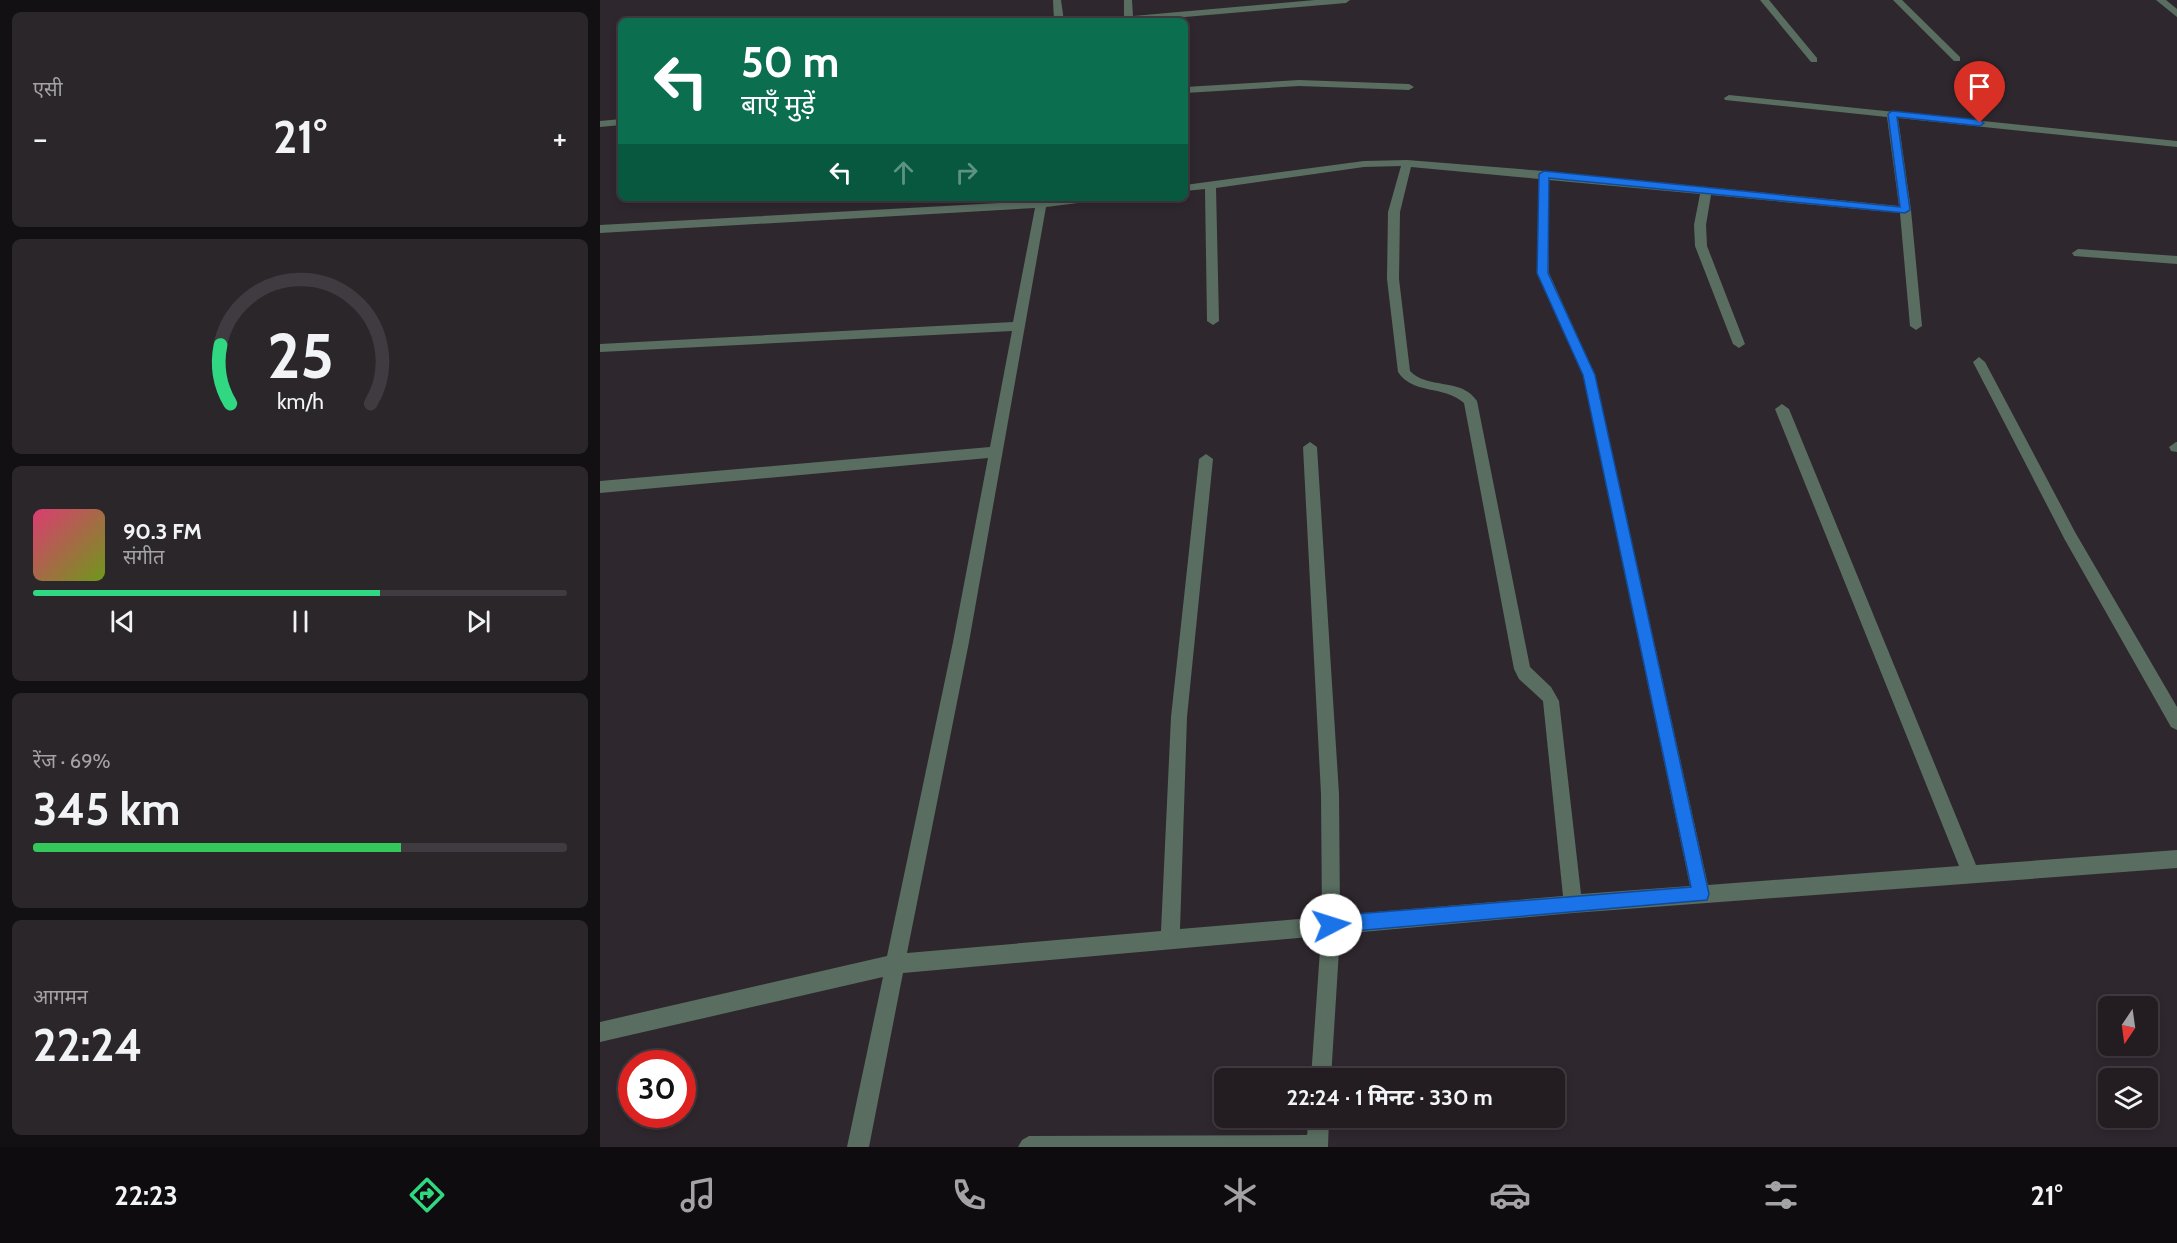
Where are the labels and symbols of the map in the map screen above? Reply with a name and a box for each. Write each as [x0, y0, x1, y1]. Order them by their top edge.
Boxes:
pin [1954, 61, 2005, 123]
position arrow [1299, 893, 1363, 957]
north arrow [2098, 996, 2158, 1056]
speed limit sign: 30 [618, 1050, 696, 1128]

